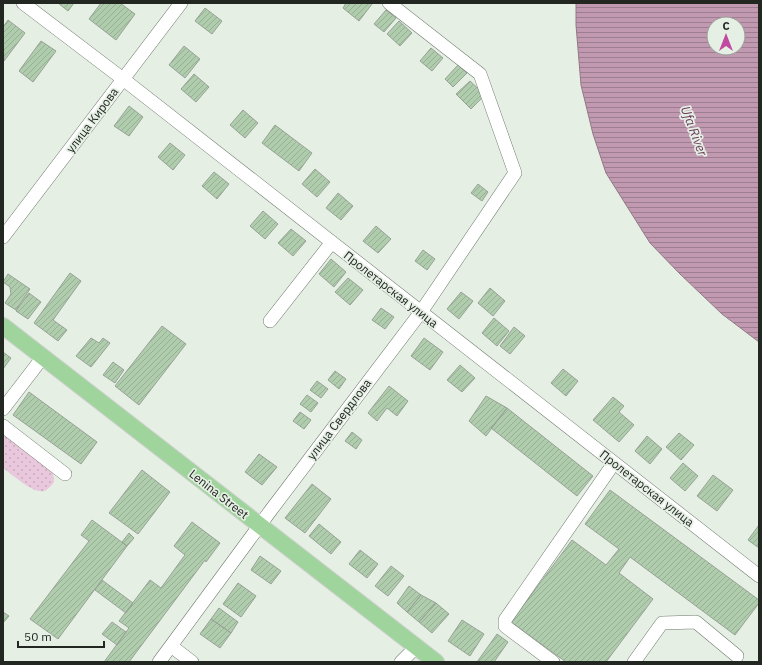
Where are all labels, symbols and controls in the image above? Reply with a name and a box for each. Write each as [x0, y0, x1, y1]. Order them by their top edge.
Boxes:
north arrow [706, 16, 746, 56]
text: С [722, 19, 730, 33]
street label: улица Кирова [63, 84, 122, 156]
water label: Ufa River [677, 104, 712, 160]
street label: Пролетарская улица [341, 248, 442, 331]
street label: улица Свердлова [304, 375, 375, 462]
street label: Пролетарская улица [597, 447, 698, 530]
street label: Lenina Street [186, 466, 252, 522]
scale bar [18, 623, 104, 649]
text: 50 m [24, 629, 52, 644]

